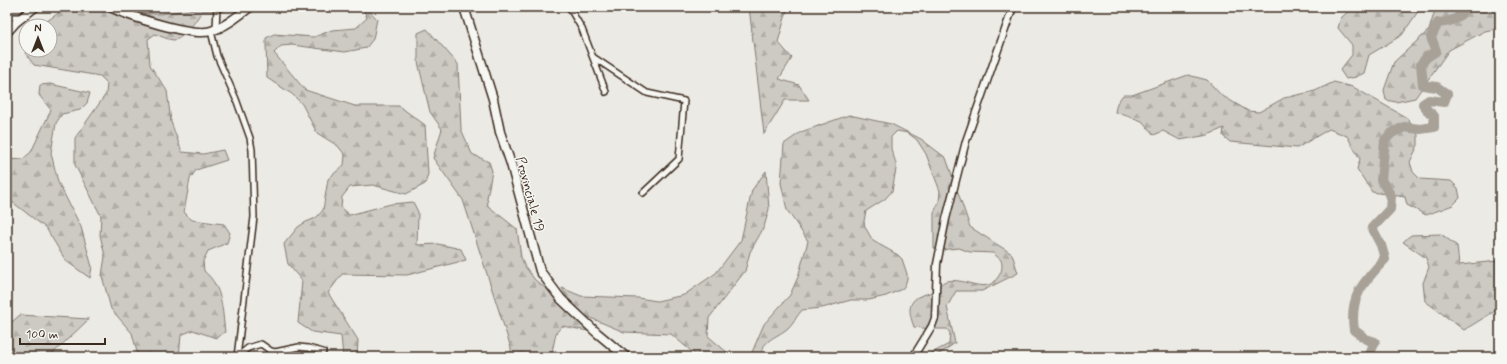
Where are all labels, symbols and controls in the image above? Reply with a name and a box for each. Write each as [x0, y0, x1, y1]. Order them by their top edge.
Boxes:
north arrow [18, 18, 58, 58]
text: N [34, 22, 42, 36]
street label: Provinciale 19 [511, 155, 548, 234]
scale bar [20, 320, 105, 346]
text: 100 m [26, 327, 58, 343]

